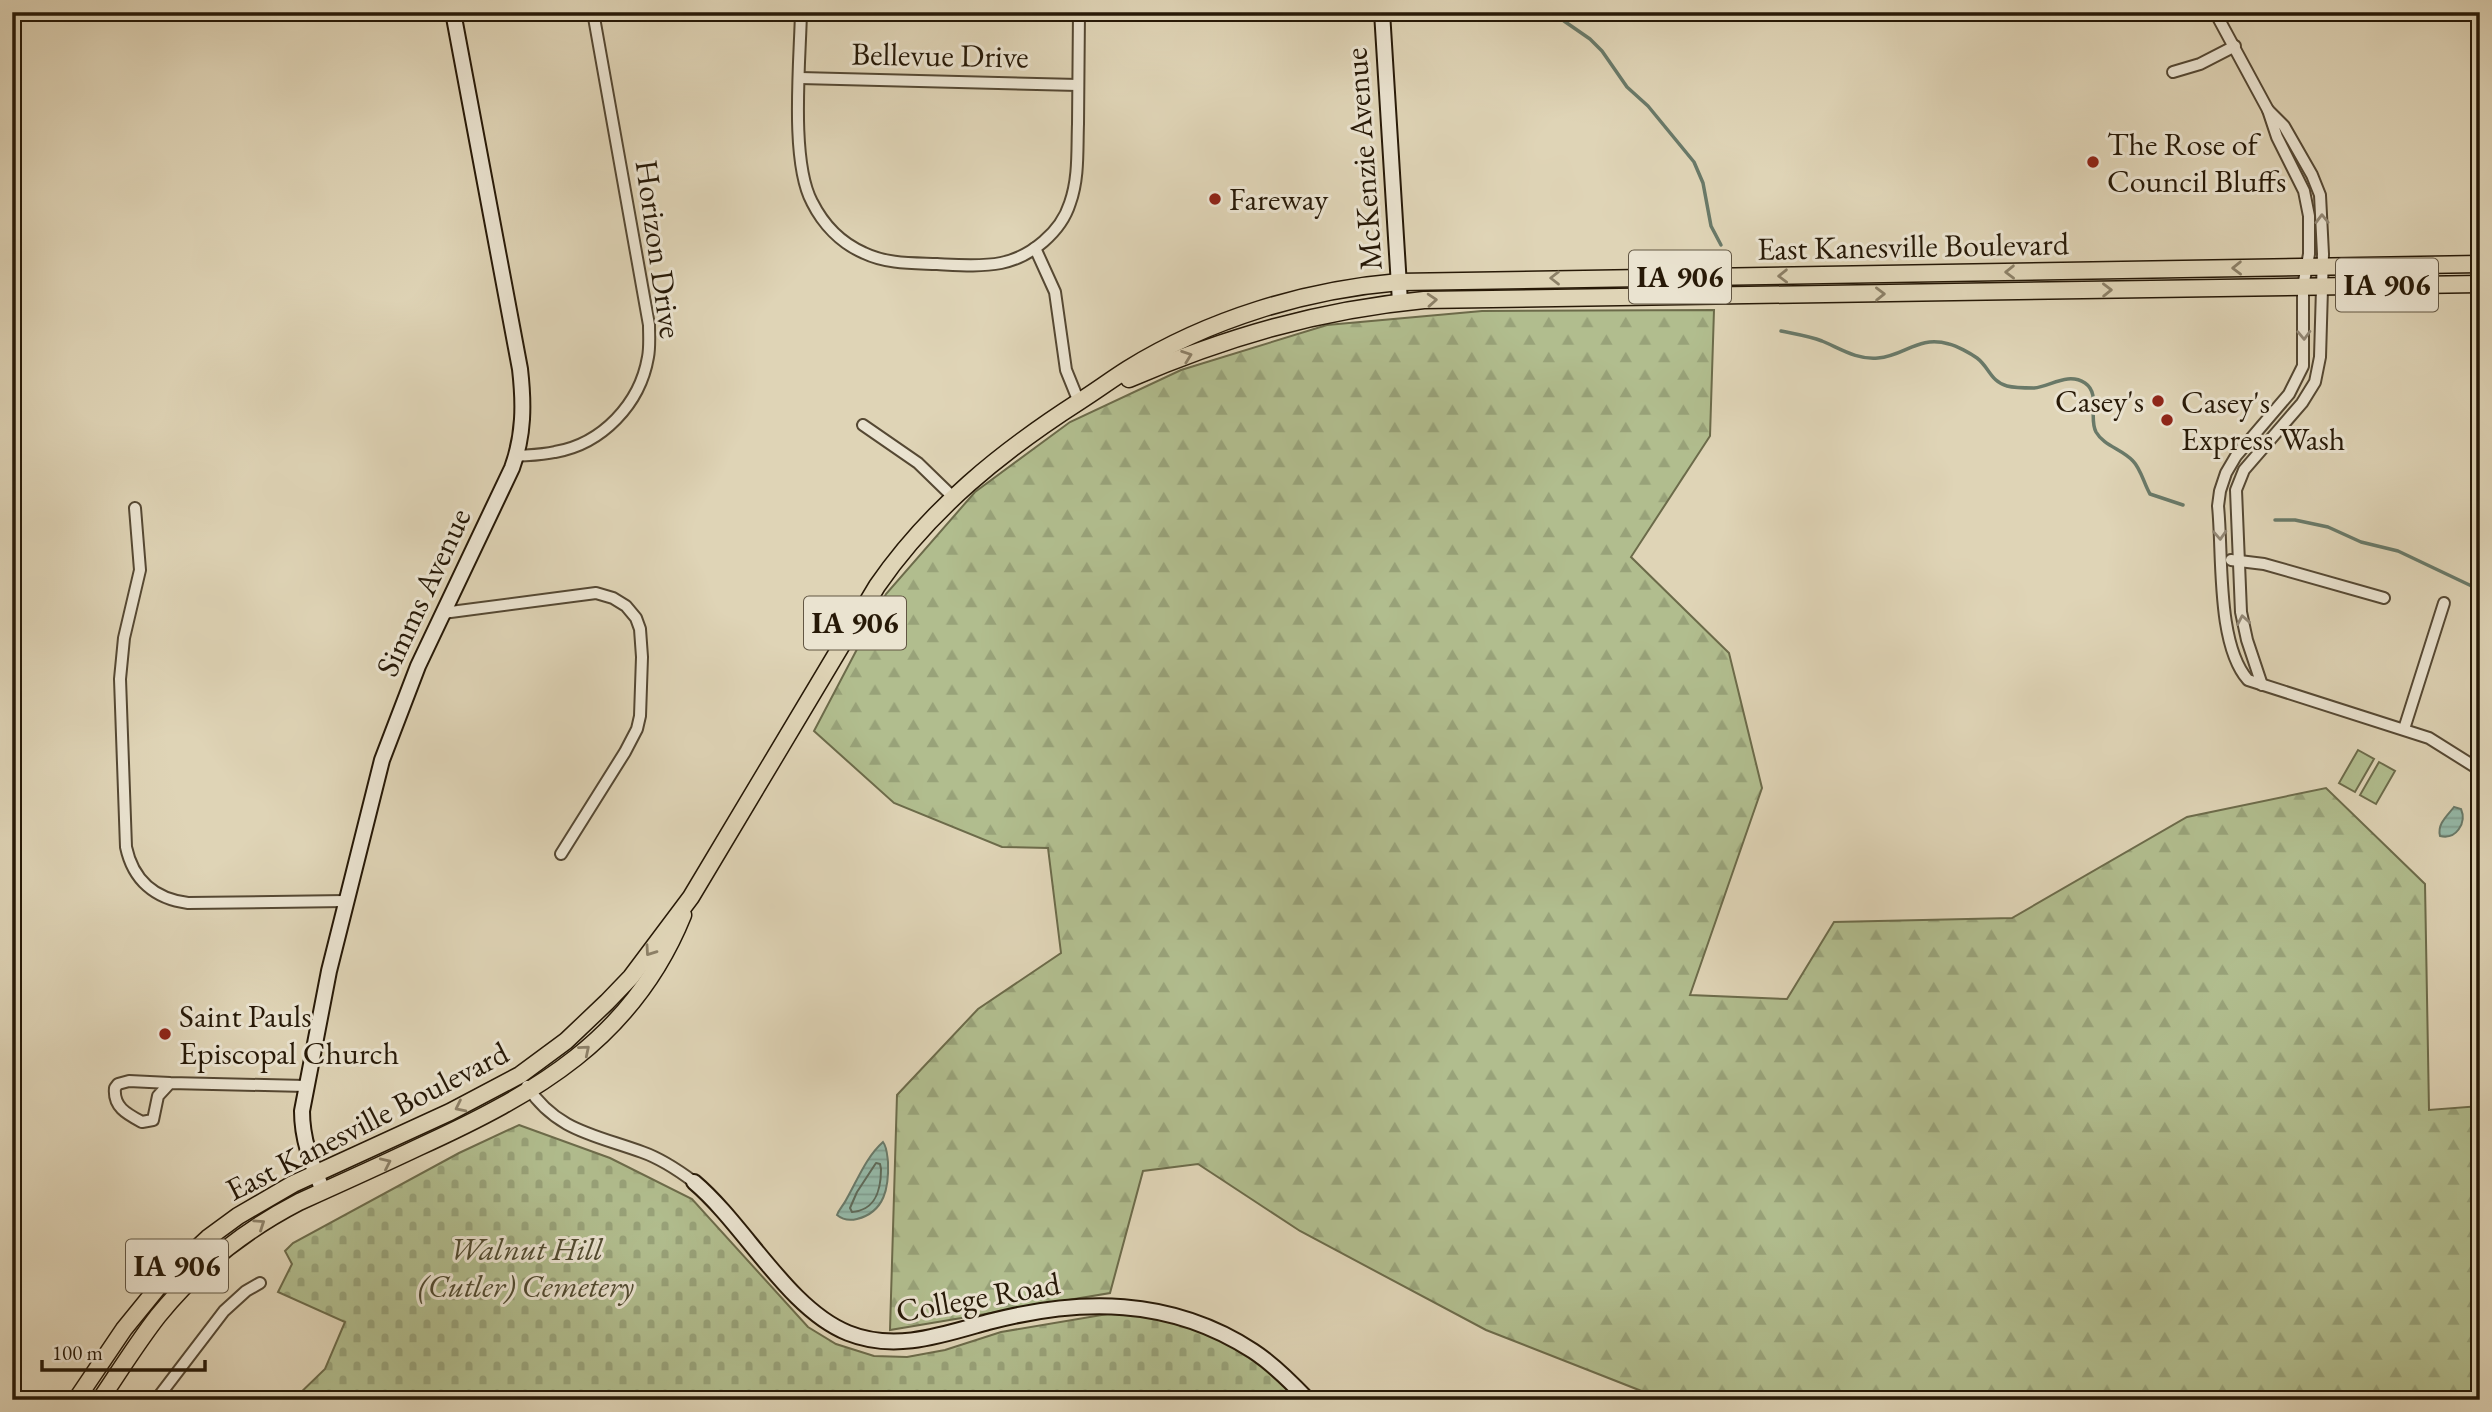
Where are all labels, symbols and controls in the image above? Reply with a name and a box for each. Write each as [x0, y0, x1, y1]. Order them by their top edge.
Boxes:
street label: Bellevue Drive [851, 32, 1029, 78]
street label: McKenzie Avenue [1334, 46, 1392, 272]
place label: The Rose of Council Bluffs [2107, 123, 2286, 202]
marker: The Rose of Council Bluffs [2085, 154, 2101, 170]
street label: Horizon Drive [626, 157, 692, 341]
place label: Fareway [1229, 178, 1329, 220]
marker: Fareway [1207, 191, 1223, 207]
one-way arrow [2314, 213, 2330, 224]
street label: East Kanesville Boulevard [1757, 222, 2070, 270]
road number: IA 906 [1629, 250, 1731, 304]
road number: IA 906 [2336, 258, 2438, 312]
one-way arrow [2232, 261, 2243, 276]
one-way arrow [2004, 265, 2015, 280]
one-way arrow [1777, 269, 1788, 284]
one-way arrow [1549, 270, 1560, 286]
one-way arrow [2102, 283, 2113, 298]
one-way arrow [1875, 286, 1885, 302]
one-way arrow [1427, 293, 1438, 308]
one-way arrow [2297, 330, 2312, 341]
one-way arrow [1181, 350, 1193, 364]
place label: Casey's [2055, 380, 2144, 422]
place label: Casey's Express Wash [2181, 381, 2345, 460]
marker: Casey's [2150, 393, 2166, 409]
marker: Casey's Express Wash [2159, 412, 2175, 428]
street label: Simms Avenue [366, 501, 480, 683]
one-way arrow [2213, 530, 2228, 541]
road number: IA 906 [804, 596, 906, 650]
one-way arrow [2236, 614, 2251, 626]
one-way arrow [646, 943, 658, 956]
place label: Saint Pauls Episcopal Church [179, 995, 399, 1074]
marker: Saint Pauls Episcopal Church [157, 1026, 173, 1042]
street label: East Kanesville Boulevard [218, 1031, 516, 1211]
one-way arrow [577, 1046, 590, 1058]
one-way arrow [455, 1099, 467, 1113]
one-way arrow [378, 1157, 391, 1171]
one-way arrow [252, 1220, 265, 1232]
park label: Walnut Hill (Cutler) Cemetery [418, 1228, 634, 1307]
road number: IA 906 [126, 1240, 228, 1292]
street label: College Road [893, 1262, 1064, 1332]
scale bar [42, 1328, 205, 1372]
text: 100 m [52, 1339, 103, 1366]

